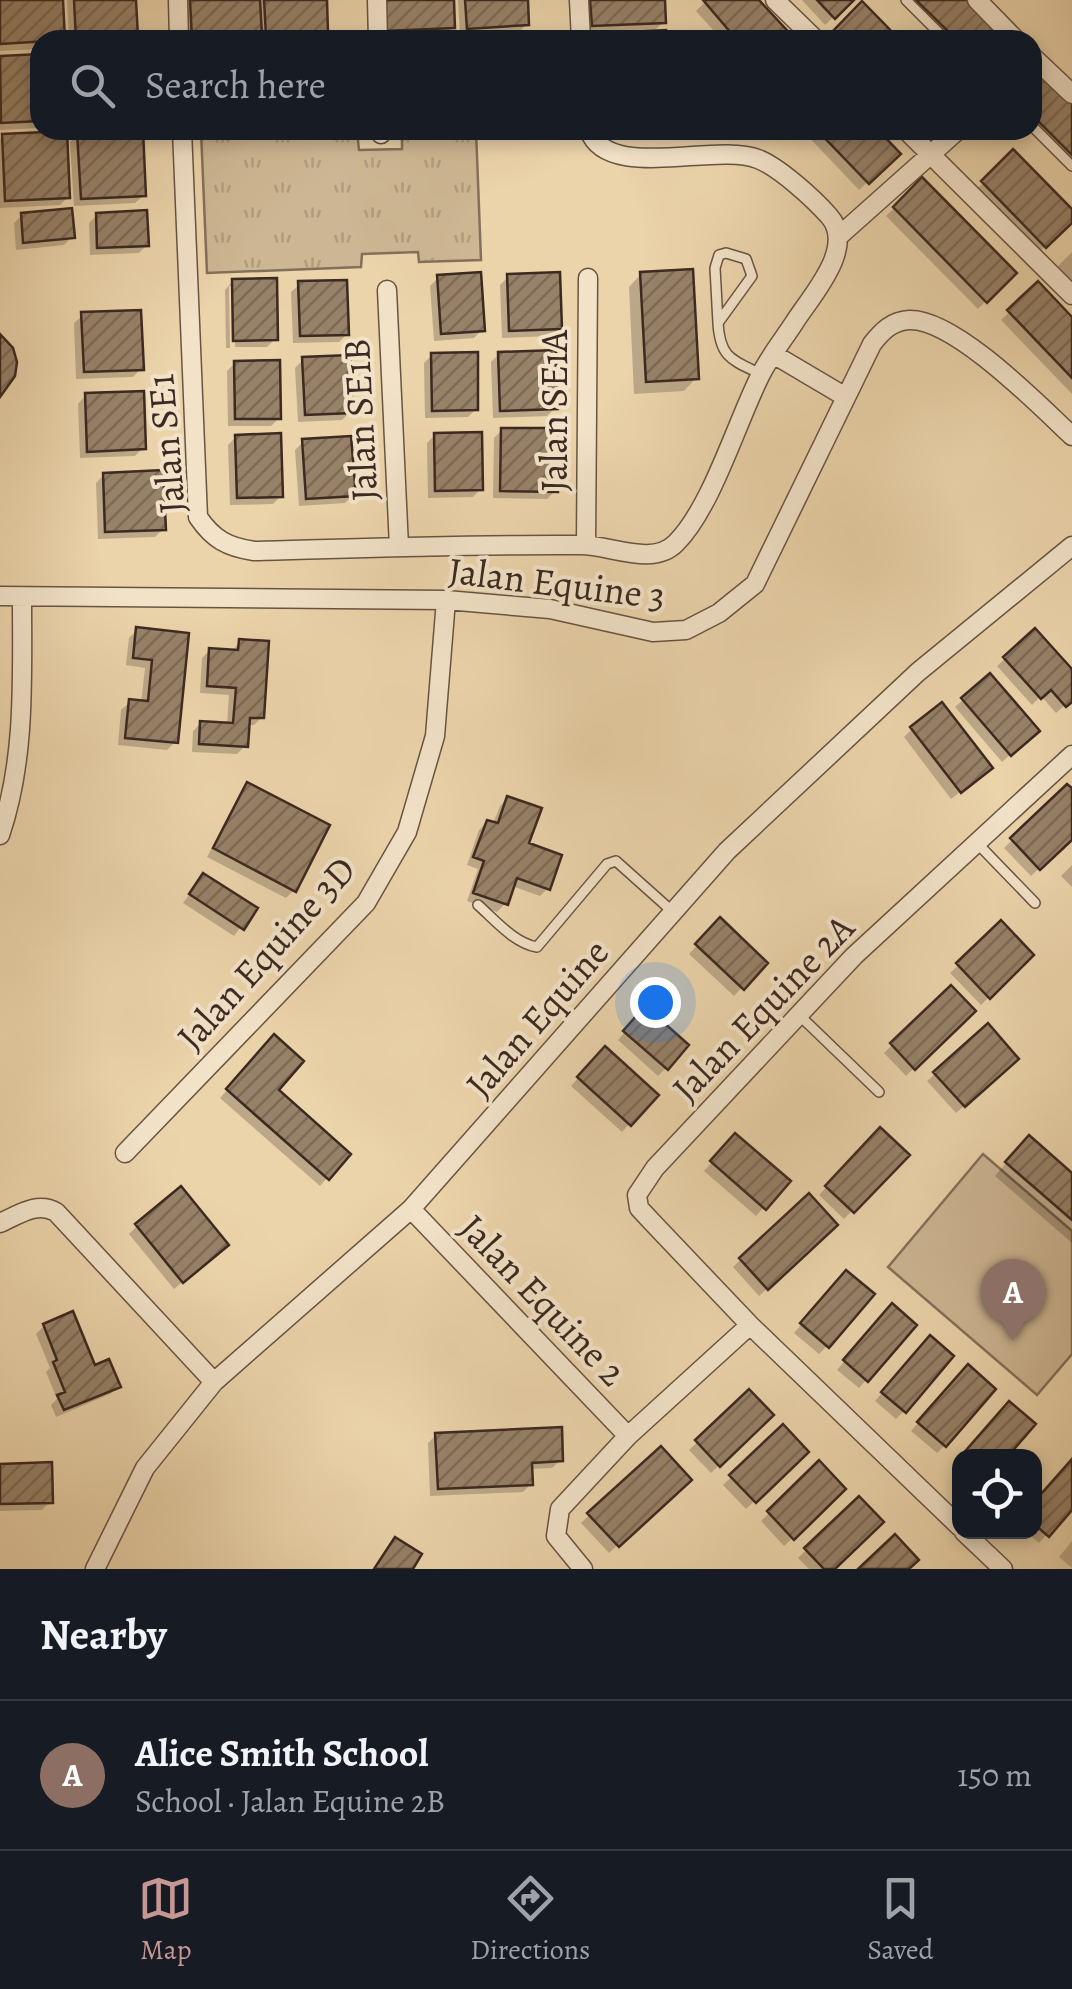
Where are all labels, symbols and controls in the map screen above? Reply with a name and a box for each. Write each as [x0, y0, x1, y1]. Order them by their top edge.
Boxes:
search box [30, 30, 1042, 140]
icon: search [65, 58, 120, 113]
text: Search here [145, 59, 326, 111]
street label: Jalan SE1A [528, 329, 580, 492]
street label: Jalan SE1B [330, 337, 390, 503]
street label: Jalan SE1 [134, 372, 198, 516]
street label: Jalan Equine 3 [446, 544, 668, 622]
street label: Jalan Equine 3D [165, 845, 367, 1061]
street label: Jalan Equine 2A [660, 902, 866, 1113]
street label: Jalan Equine [454, 928, 620, 1108]
your location [630, 977, 681, 1028]
street label: Jalan Equine 2 [448, 1203, 638, 1397]
pin: A [980, 1258, 1046, 1341]
map controls [952, 1449, 1042, 1539]
button: locate [952, 1449, 1042, 1539]
text: Nearby [40, 1606, 167, 1663]
text: Alice Smith School [135, 1727, 428, 1779]
text: A [62, 1753, 83, 1797]
text: 150 m [957, 1753, 1032, 1797]
text: School · Jalan Equine 2B [135, 1779, 445, 1823]
tab: Map [138, 1871, 193, 1969]
tab: Directions [470, 1871, 590, 1969]
tab: Saved [867, 1871, 934, 1969]

